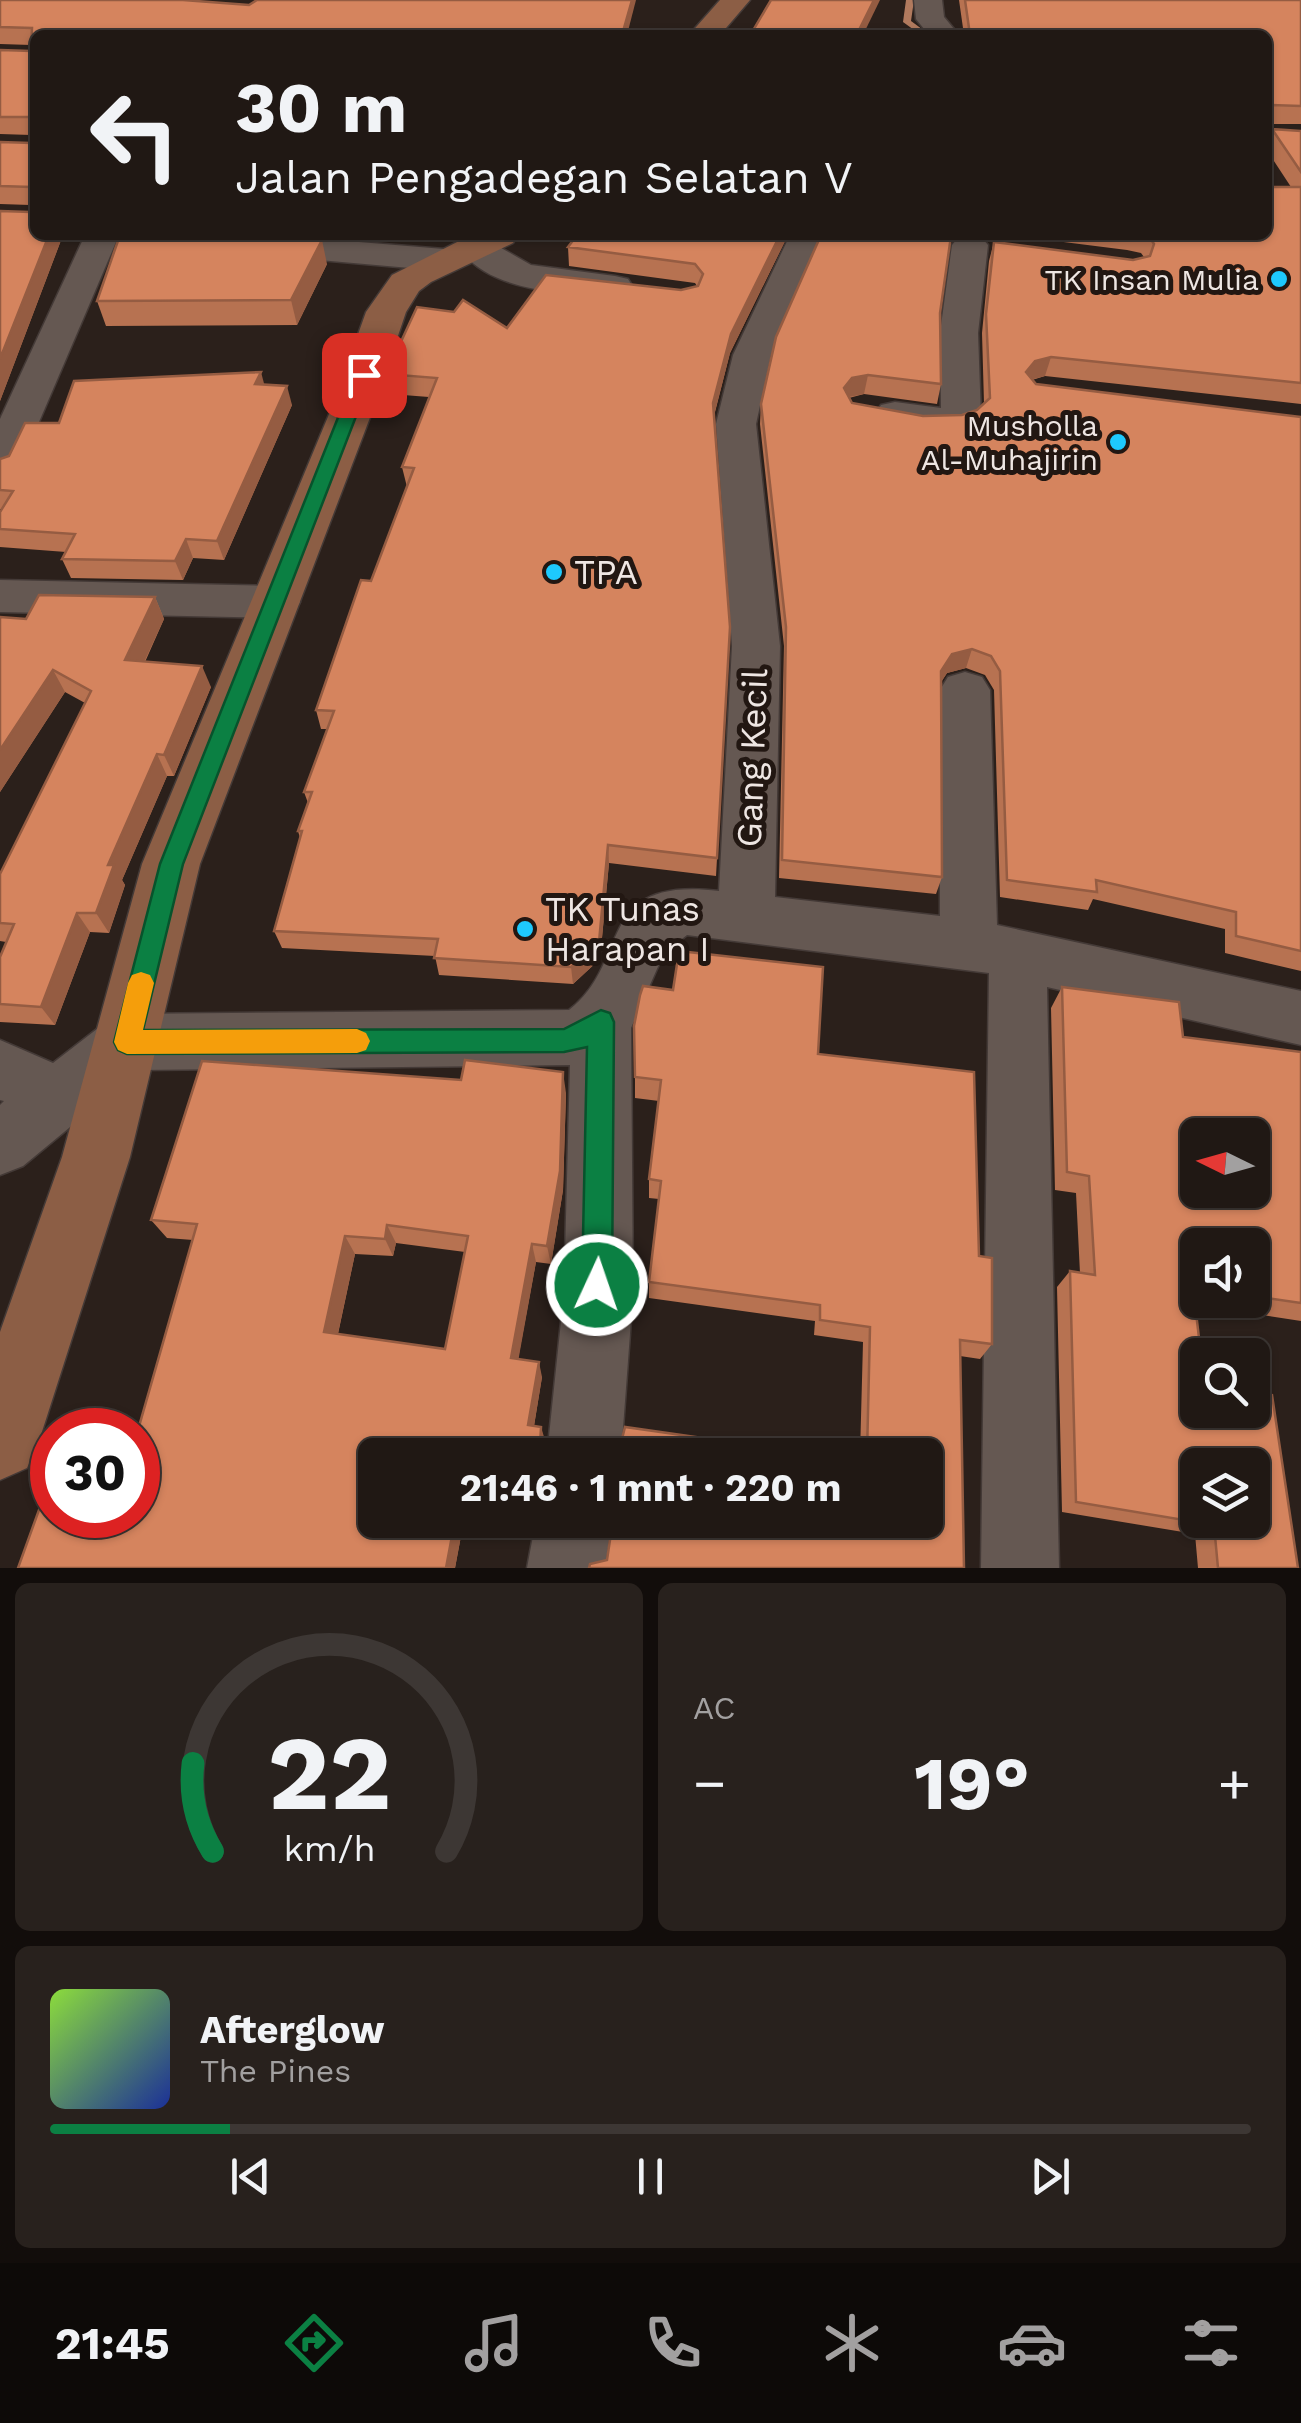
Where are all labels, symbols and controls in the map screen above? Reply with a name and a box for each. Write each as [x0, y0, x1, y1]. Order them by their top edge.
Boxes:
text: 30 m [235, 67, 407, 149]
icon: left [70, 70, 200, 200]
text: Jalan Pengadegan Selatan V [235, 151, 853, 204]
place label: TK Insan Mulia [1044, 262, 1259, 297]
marker: TK Insan Mulia [1268, 268, 1290, 290]
pin [322, 333, 407, 418]
icon: arrive [337, 348, 392, 403]
place label: Musholla Al-Muhajirin [921, 408, 1098, 477]
marker: Musholla Al-Muhajirin [1107, 431, 1129, 453]
place label: TPA [574, 551, 638, 593]
marker: TPA [543, 561, 565, 583]
street label: Gang Kecil [728, 668, 776, 848]
place label: TK Tunas Harapan I [545, 888, 710, 970]
marker: TK Tunas Harapan I [514, 918, 536, 940]
north arrow [1180, 1118, 1270, 1208]
map controls [1180, 1118, 1270, 1538]
button: sound [1180, 1228, 1270, 1318]
position arrow [545, 1233, 649, 1337]
button: search [1180, 1338, 1270, 1428]
speed limit sign: 30 [30, 1408, 160, 1538]
button: layers [1180, 1448, 1270, 1538]
text: 21:46 · 1 mnt · 220 m [460, 1466, 841, 1510]
text: AC [693, 1689, 735, 1727]
text: 22 [267, 1712, 391, 1834]
text: 19° [914, 1739, 1030, 1827]
text: − [693, 1751, 726, 1815]
text: + [1218, 1751, 1251, 1815]
text: km/h [283, 1828, 375, 1870]
text: Afterglow [200, 2008, 385, 2052]
text: The Pines [200, 2052, 351, 2090]
icon: previous [223, 2149, 278, 2204]
icon: pause [623, 2149, 678, 2204]
icon: next [1023, 2149, 1078, 2204]
icon: directions [279, 2308, 349, 2378]
icon: music [459, 2308, 529, 2378]
icon: phone [638, 2308, 708, 2378]
icon: climate [817, 2308, 887, 2378]
icon: car [997, 2308, 1067, 2378]
icon: filters [1176, 2308, 1246, 2378]
text: 21:45 [55, 2317, 170, 2370]

